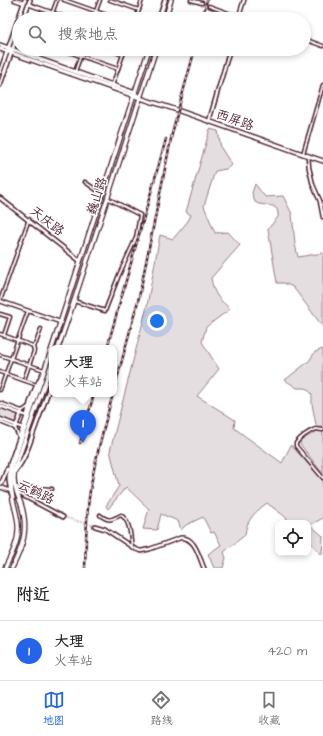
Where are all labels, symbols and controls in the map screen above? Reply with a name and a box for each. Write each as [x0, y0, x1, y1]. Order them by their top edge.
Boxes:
search box [12, 12, 311, 56]
icon: search [26, 23, 48, 45]
text: 搜索地点 [58, 24, 118, 45]
street label: 西屏路 [214, 105, 256, 135]
street label: 巍山路 [82, 175, 112, 217]
street label: 天庆路 [26, 202, 68, 240]
your location [147, 311, 167, 331]
popup [49, 345, 117, 397]
text: 大理 [63, 352, 94, 373]
text: 火车站 [63, 373, 103, 391]
pin: 1 [70, 410, 96, 443]
street label: 云鹤路 [15, 475, 57, 509]
map controls [275, 520, 311, 556]
button: locate [275, 520, 311, 556]
text: 附近 [16, 583, 50, 607]
text: 大理 [54, 631, 84, 652]
text: 1 [28, 642, 30, 660]
text: 420 m [267, 642, 307, 660]
text: 火车站 [54, 652, 93, 670]
tab: 地图 [43, 689, 65, 728]
tab: 路线 [150, 689, 172, 728]
tab: 收藏 [258, 689, 280, 728]

